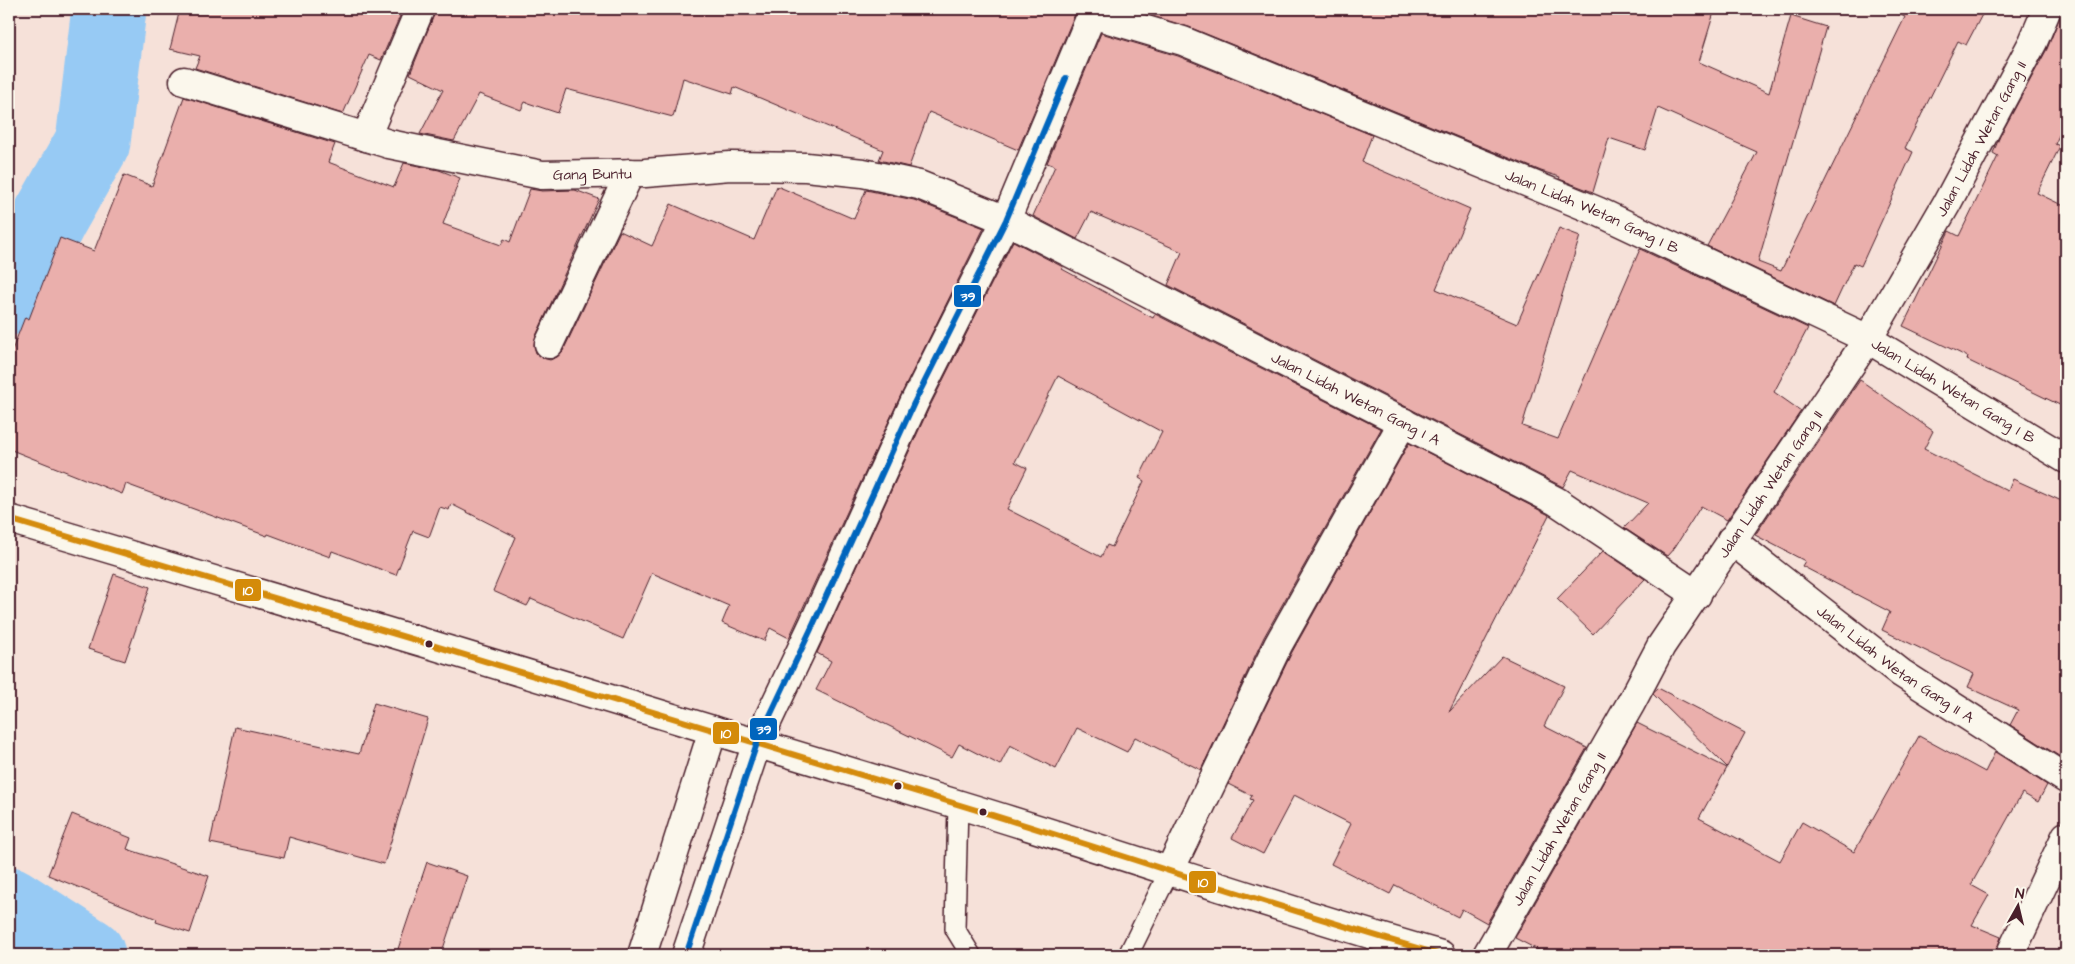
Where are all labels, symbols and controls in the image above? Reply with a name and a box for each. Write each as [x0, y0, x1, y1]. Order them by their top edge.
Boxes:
street label: Jalan Lidah Wetan Gang II [1931, 57, 2032, 221]
street label: Gang Buntu [553, 163, 632, 186]
street label: Jalan Lidah Wetan Gang I B [1502, 164, 1683, 259]
line badge: 39 [953, 284, 982, 308]
text: 39 [959, 287, 976, 307]
street label: Jalan Lidah Wetan Gang I B [1867, 333, 2040, 449]
street label: Jalan Lidah Wetan Gang I A [1268, 347, 1444, 451]
street label: Jalan Lidah Wetan Gang II [1713, 406, 1828, 562]
line badge: 10 [234, 578, 262, 602]
text: 10 [243, 581, 253, 601]
street label: Jalan Lidah Wetan Gang II A [1812, 600, 1978, 728]
unlabelled marker [424, 639, 434, 649]
line badge: 39 [749, 717, 778, 741]
text: 39 [755, 720, 772, 740]
line badge: 10 [712, 721, 740, 745]
text: 10 [721, 724, 731, 744]
street label: Jalan Lidah Wetan Gang II [1507, 748, 1611, 910]
unlabelled marker [893, 781, 903, 791]
unlabelled marker [978, 807, 988, 817]
line badge: 10 [1188, 870, 1217, 894]
text: 10 [1198, 873, 1208, 893]
north arrow [1992, 882, 2042, 932]
text: N [2014, 884, 2026, 905]

